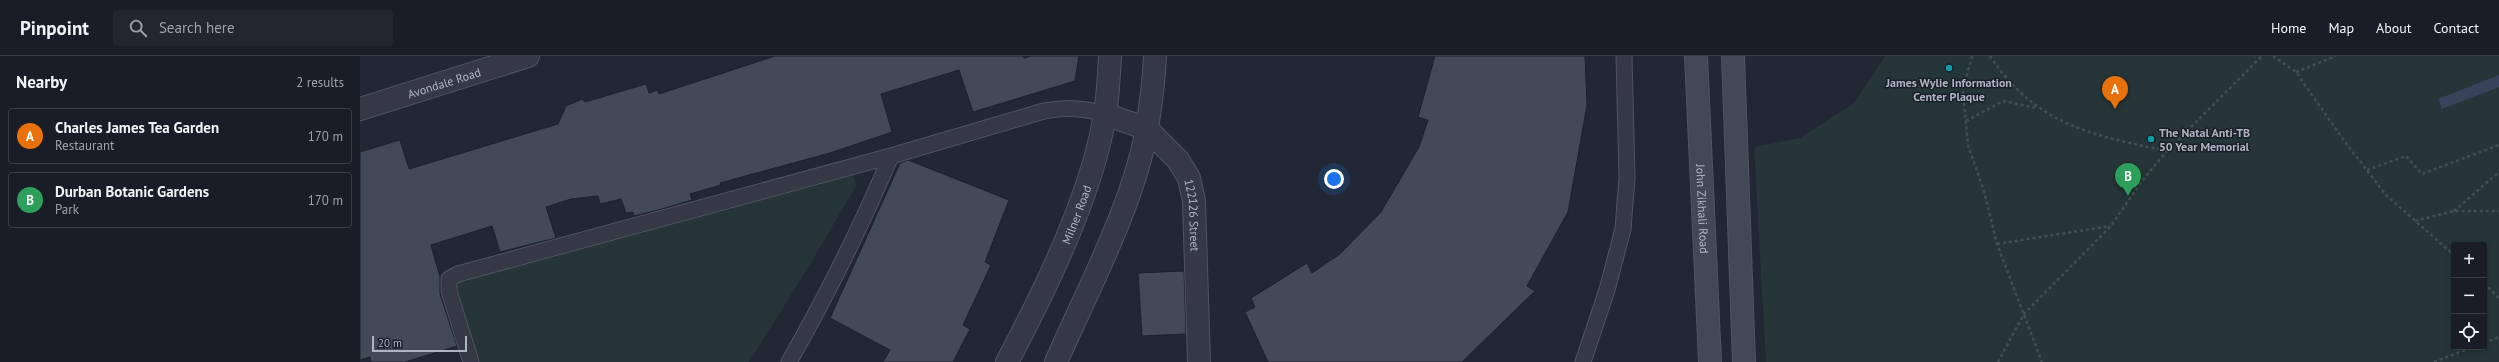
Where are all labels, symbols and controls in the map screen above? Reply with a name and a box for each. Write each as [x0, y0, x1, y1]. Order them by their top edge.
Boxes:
search box [113, 10, 393, 46]
text: Pinpoint [20, 16, 89, 40]
icon: search [127, 17, 149, 39]
text: Search here [159, 18, 235, 37]
text: Home [2271, 19, 2306, 37]
text: Map [2328, 19, 2354, 37]
text: About [2376, 19, 2412, 37]
text: Contact [2434, 19, 2479, 37]
marker: James Wylie Information Center Plaque [1944, 63, 1954, 73]
street label: Avondale Road [405, 64, 482, 101]
text: Nearby [16, 71, 67, 93]
text: 2 results [296, 74, 344, 91]
place label: James Wylie Information Center Plaque [1885, 75, 2012, 104]
pin: A [2102, 76, 2128, 109]
text: Charles James Tea Garden [55, 118, 219, 137]
place label: The Natal Anti-TB 50 Year Memorial [2159, 125, 2250, 154]
text: A [26, 128, 34, 145]
text: 170 m [308, 128, 343, 145]
marker: The Natal Anti-TB 50 Year Memorial [2146, 134, 2156, 144]
text: Restaurant [55, 137, 114, 154]
street label: John Zikhali Road [1693, 163, 1713, 254]
pin: B [2115, 163, 2141, 196]
your location [1324, 169, 1344, 189]
street label: 122126 Street [1182, 177, 1203, 252]
text: Durban Botanic Gardens [55, 182, 209, 201]
street label: Milner Road [1058, 183, 1094, 246]
text: B [26, 192, 34, 209]
text: 170 m [308, 192, 343, 209]
text: Park [55, 201, 79, 218]
map controls [2451, 242, 2487, 350]
button: + [2451, 242, 2487, 278]
button: − [2451, 278, 2487, 314]
button: locate [2451, 314, 2487, 350]
scale bar [372, 334, 467, 353]
text: 20 m [378, 336, 402, 350]

